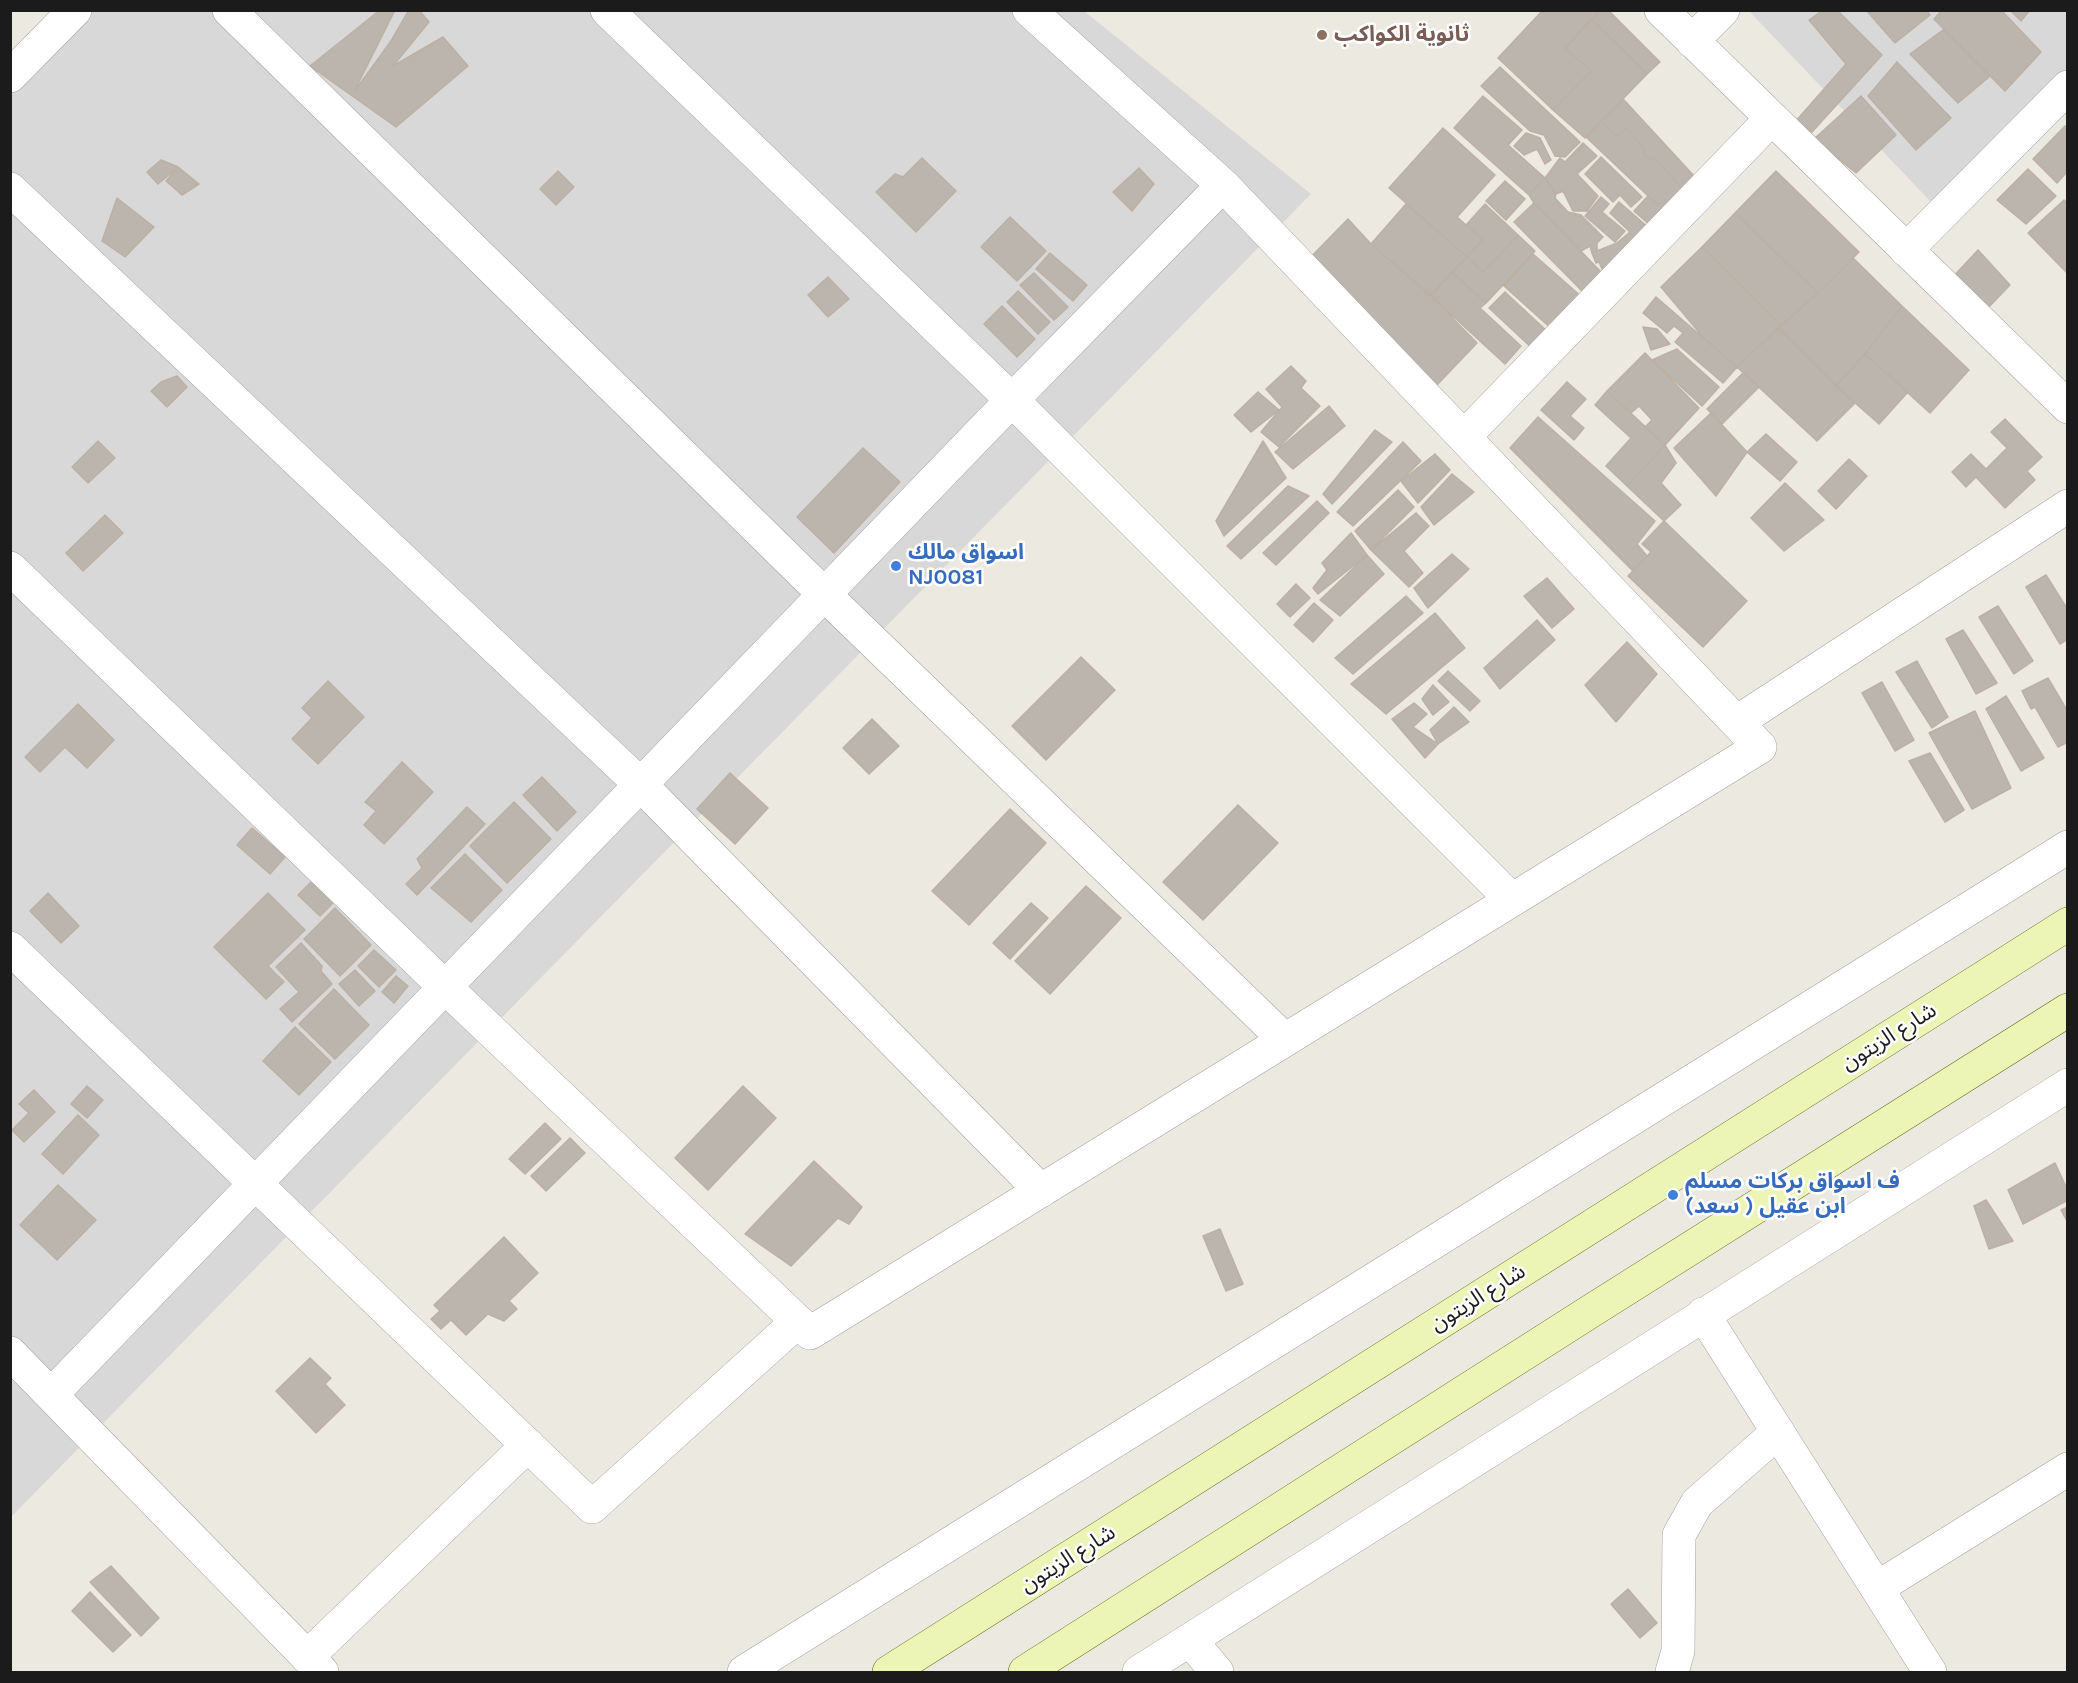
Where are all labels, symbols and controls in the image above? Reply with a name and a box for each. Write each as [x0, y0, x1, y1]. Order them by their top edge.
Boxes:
place label: ثانوية الكواكب [1334, 22, 1469, 48]
marker: ثانوية الكواكب [1315, 28, 1329, 42]
place label: اسواق مالك NJ0081 [908, 540, 1024, 592]
marker: اسواق مالك NJ0081 [889, 559, 903, 573]
street label: شارع الزيتون [1836, 997, 1942, 1077]
place label: ف اسواق بركات مسلم ابن عقيل ( سعد) [1685, 1169, 1900, 1220]
marker: ف اسواق بركات مسلم ابن عقيل ( سعد) [1666, 1188, 1680, 1202]
street label: شارع الزيتون [1425, 1258, 1531, 1338]
street label: شارع الزيتون [1015, 1519, 1121, 1599]

